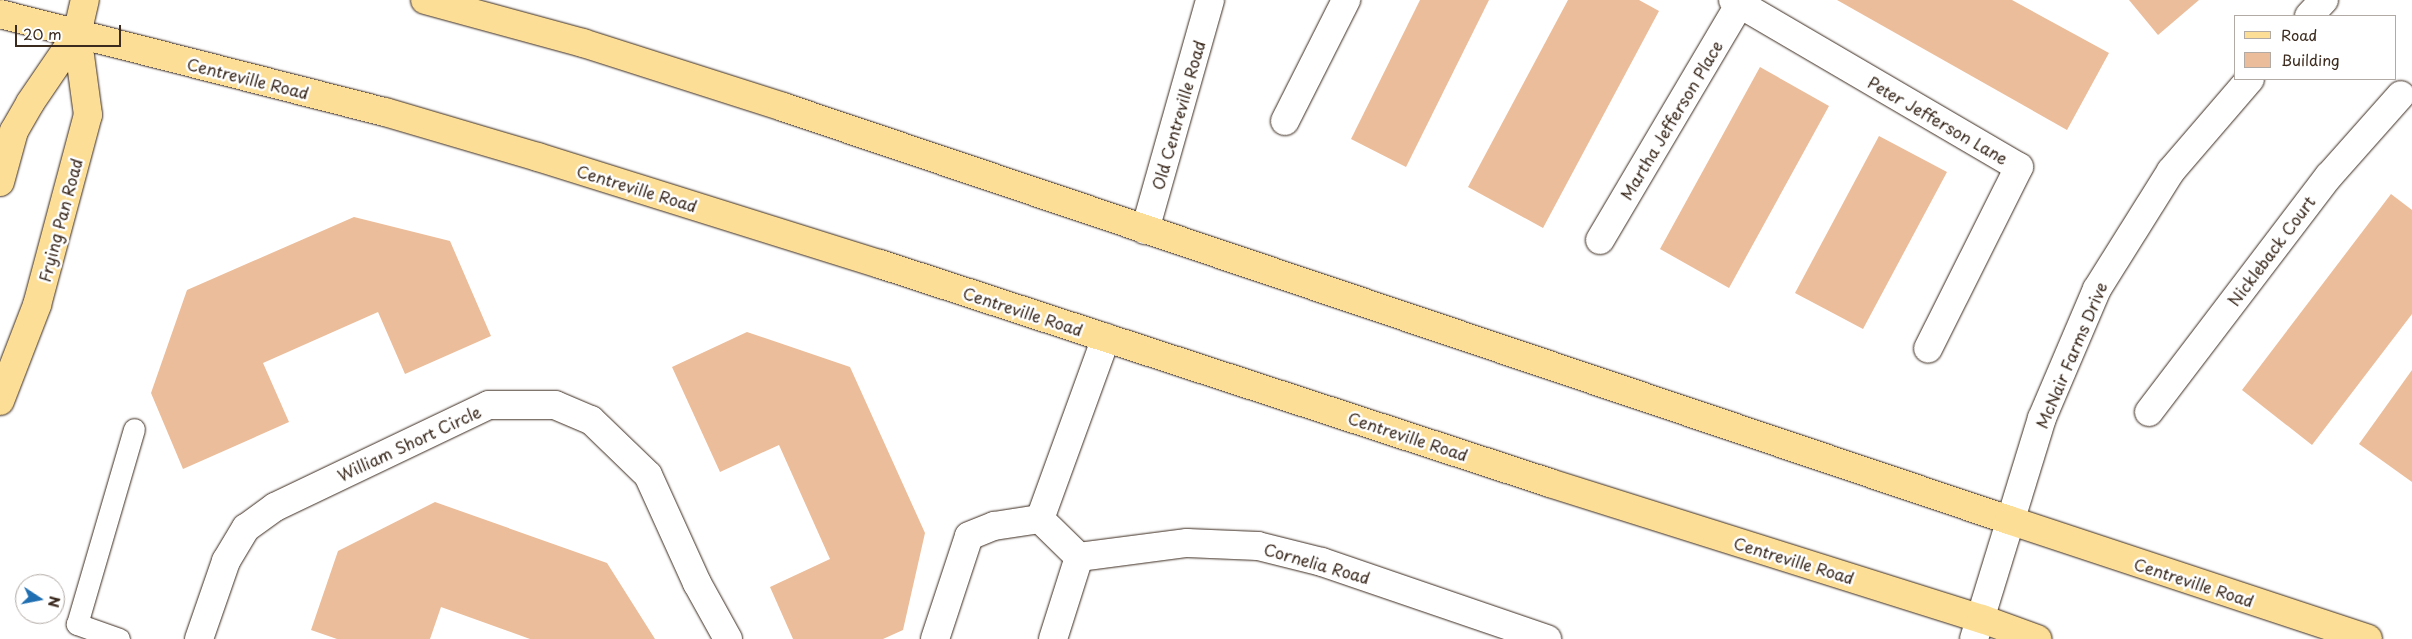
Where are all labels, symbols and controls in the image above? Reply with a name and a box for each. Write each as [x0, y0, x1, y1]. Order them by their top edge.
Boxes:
scale bar [18, 15, 124, 47]
legend [2234, 15, 2397, 80]
text: 20 m [23, 22, 62, 45]
text: Road [2281, 23, 2317, 46]
street label: Old Centreville Road [1147, 36, 1209, 194]
street label: Martha Jefferson Place [1616, 37, 1726, 203]
text: Building [2281, 48, 2340, 71]
street label: Centreville Road [185, 53, 311, 103]
street label: Peter Jefferson Lane [1864, 72, 2012, 168]
street label: Frying Pan Road [34, 156, 86, 284]
street label: Centreville Road [574, 160, 700, 216]
street label: Nickleback Court [2223, 192, 2319, 310]
street label: McNair Farms Drive [2032, 279, 2110, 431]
street label: Centreville Road [960, 282, 1086, 340]
street label: William Short Circle [334, 401, 484, 485]
street label: Centreville Road [1345, 407, 1471, 465]
street label: Centreville Road [1731, 532, 1857, 588]
street label: Cornelia Road [1262, 539, 1372, 587]
street label: Centreville Road [2131, 553, 2257, 611]
north arrow [15, 574, 65, 624]
text: N [43, 594, 66, 609]

